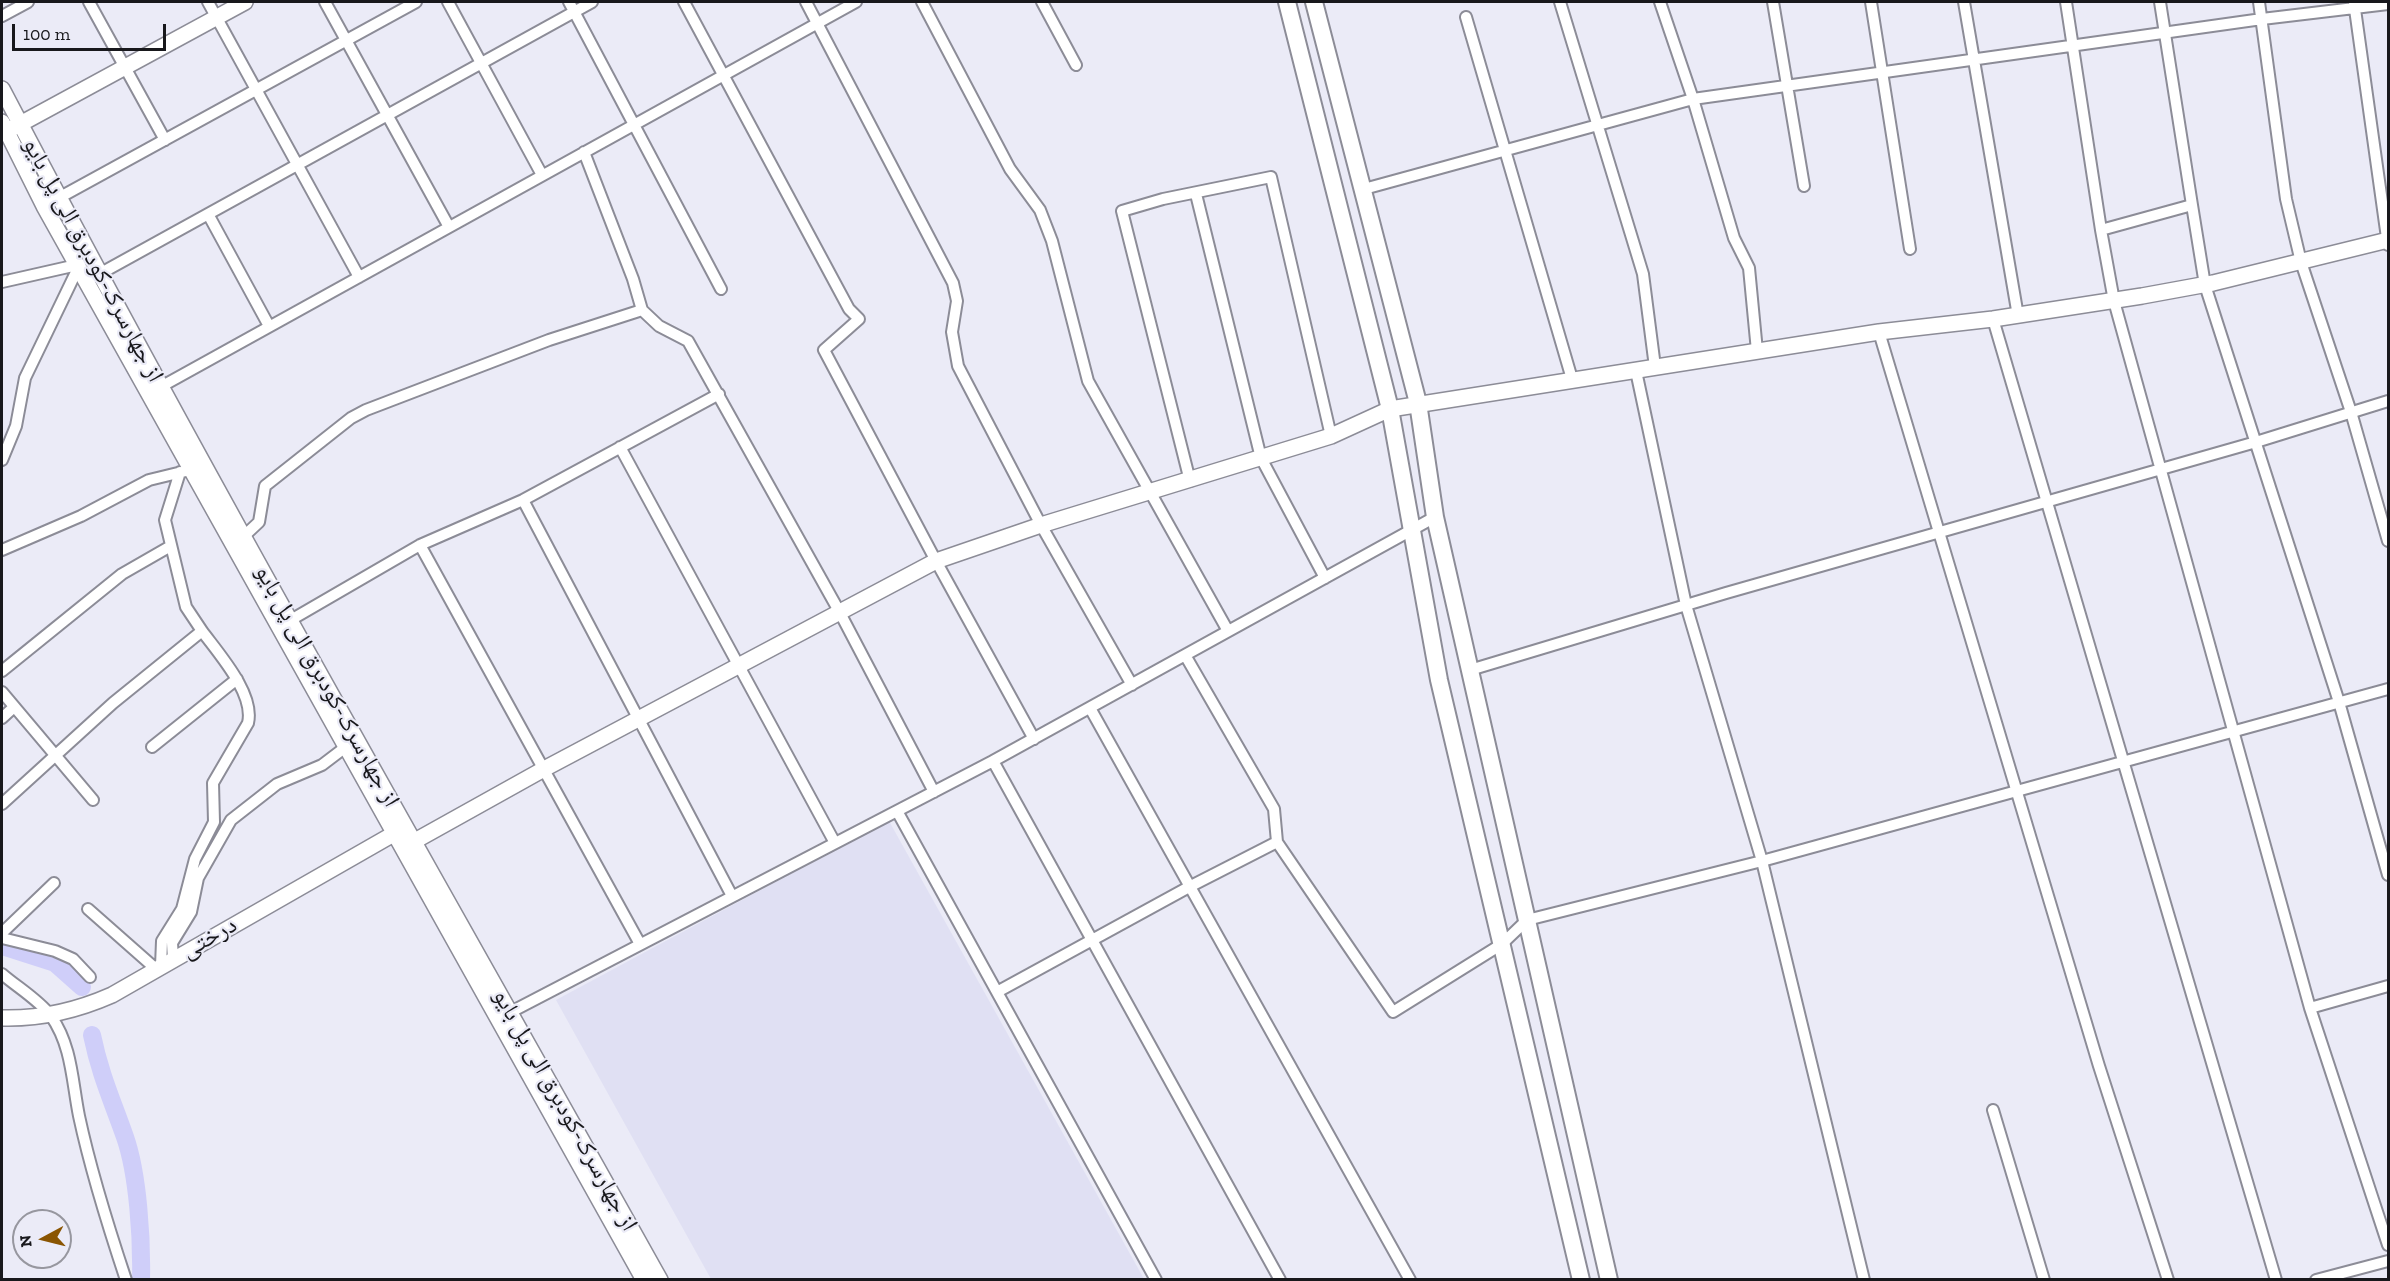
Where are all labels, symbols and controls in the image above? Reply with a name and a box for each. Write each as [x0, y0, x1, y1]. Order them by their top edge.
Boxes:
scale bar [15, 12, 170, 50]
text: 100 m [23, 23, 70, 45]
street label: از جهارسرک-کودبرق الی پل بایو [16, 133, 170, 387]
street label: از جهارسرک-کودبرق الی پل بایو [248, 560, 406, 812]
street label: درختی [176, 911, 242, 965]
street label: از جهارسرک-کودبرق الی پل بایو [486, 984, 644, 1236]
north arrow [12, 1209, 72, 1269]
text: N [15, 1234, 36, 1248]

